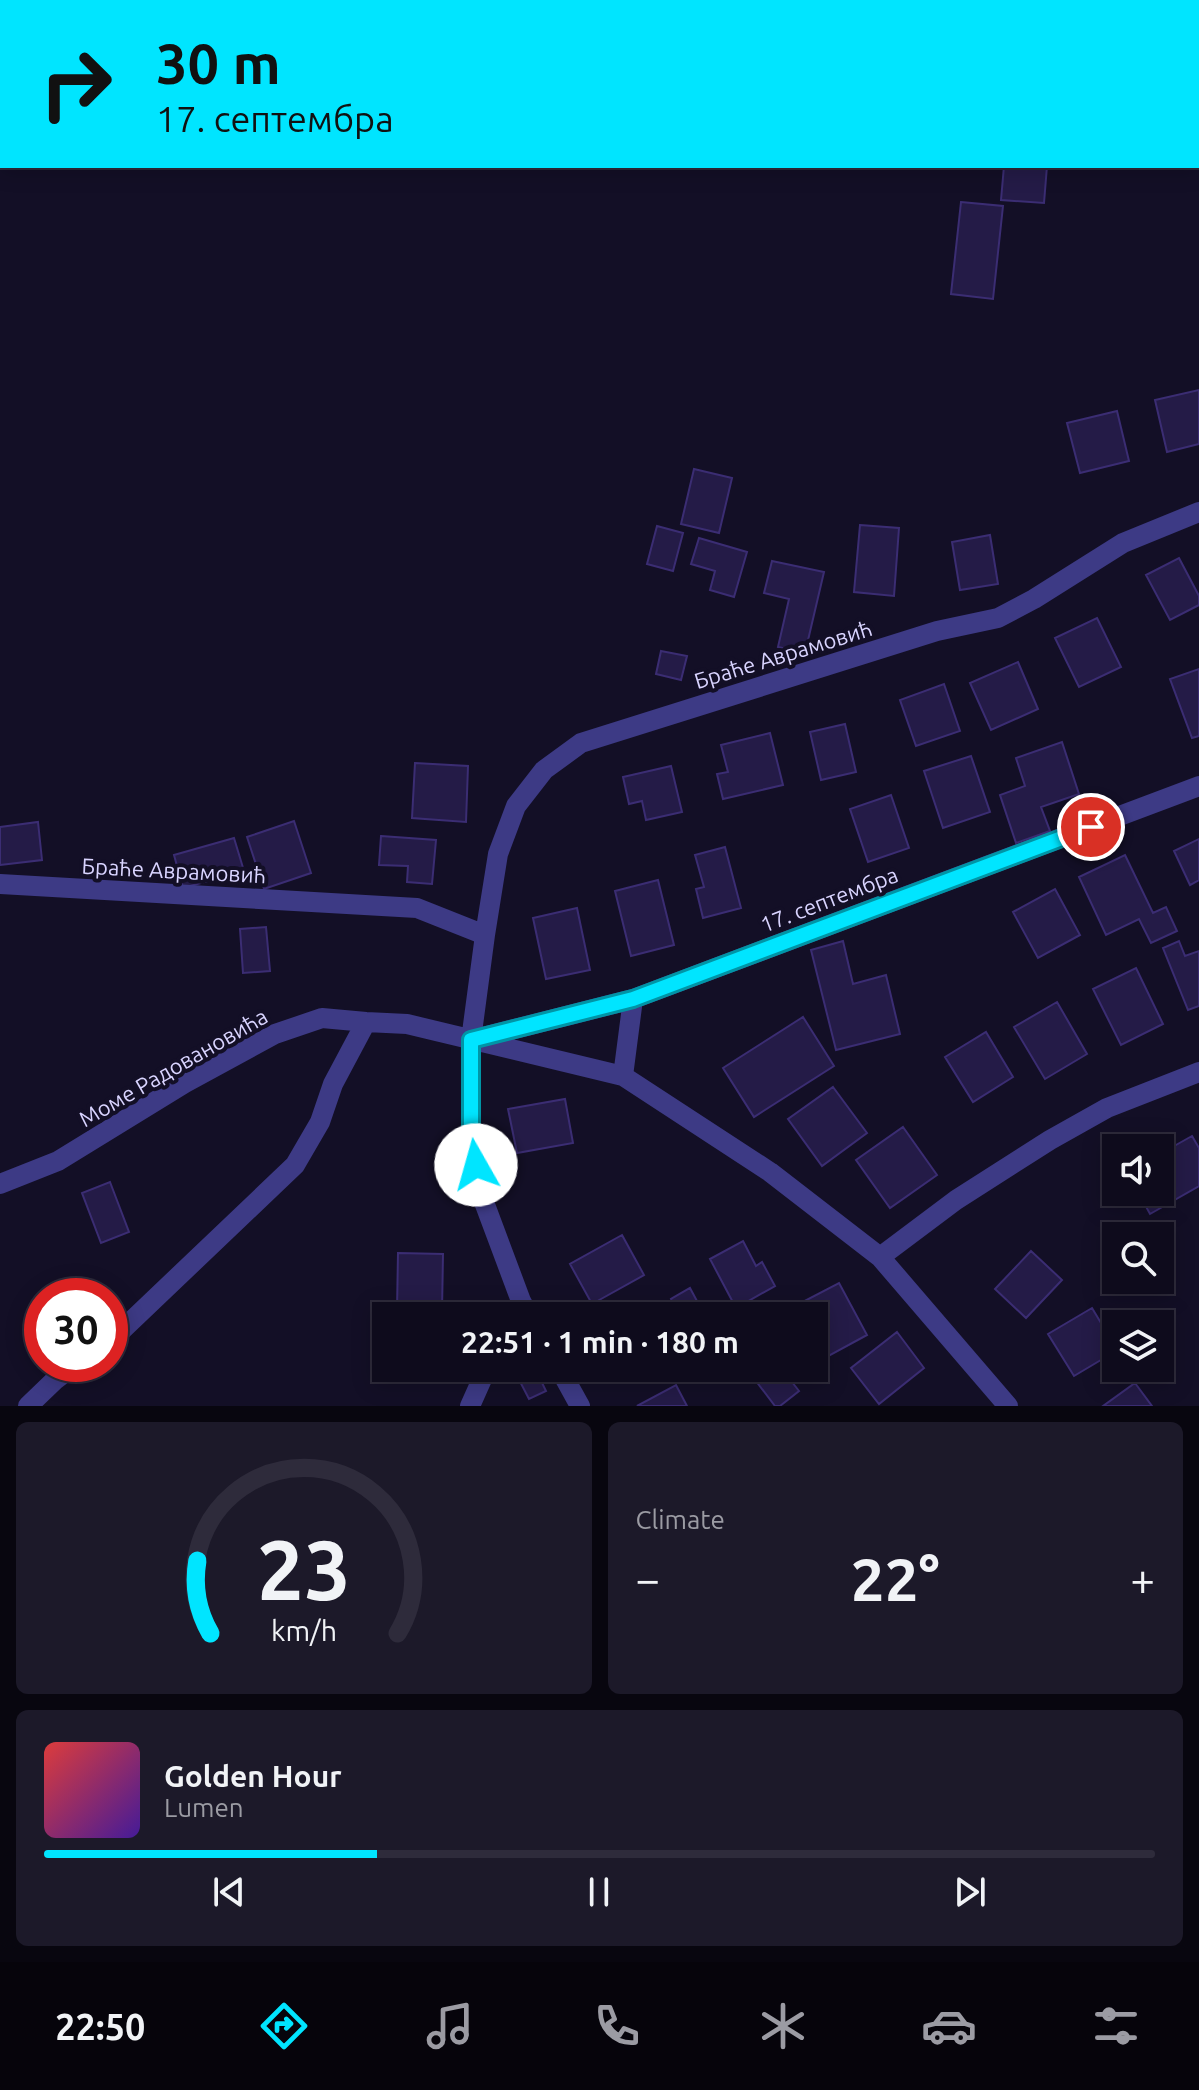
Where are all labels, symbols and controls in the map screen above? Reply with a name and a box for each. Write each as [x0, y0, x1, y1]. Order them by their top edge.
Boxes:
icon: right [24, 32, 128, 136]
text: 30 m [156, 32, 281, 95]
text: 17. септембра [156, 98, 394, 139]
street label: Браће Аврамовић [691, 615, 875, 693]
pin [1057, 793, 1125, 861]
icon: arrive [1069, 805, 1113, 849]
street label: Браће Аврамовић [81, 853, 267, 887]
street label: 17. септембра [757, 861, 901, 937]
street label: Моме Радовановића [74, 1003, 272, 1131]
position arrow [434, 1123, 518, 1207]
map controls [1102, 1134, 1174, 1382]
button: sound [1102, 1134, 1174, 1206]
button: search [1102, 1222, 1174, 1294]
speed limit sign: 30 [24, 1278, 128, 1382]
button: layers [1102, 1310, 1174, 1382]
text: 22:51 · 1 min · 180 m [461, 1325, 739, 1359]
text: Climate [636, 1505, 725, 1534]
text: 23 [257, 1522, 351, 1616]
text: 22° [851, 1545, 940, 1612]
text: − [636, 1554, 660, 1603]
text: + [1130, 1554, 1155, 1603]
text: km/h [271, 1614, 337, 1646]
text: Golden Hour [164, 1759, 342, 1793]
text: Lumen [164, 1793, 244, 1822]
icon: previous [207, 1870, 251, 1914]
icon: pause [577, 1870, 621, 1914]
icon: next [948, 1870, 992, 1914]
icon: directions [256, 1998, 312, 2054]
icon: music [422, 1998, 478, 2054]
icon: phone [589, 1998, 645, 2054]
icon: climate [755, 1998, 811, 2054]
icon: car [921, 1998, 977, 2054]
icon: filters [1088, 1998, 1144, 2054]
text: 22:50 [55, 2006, 145, 2047]

